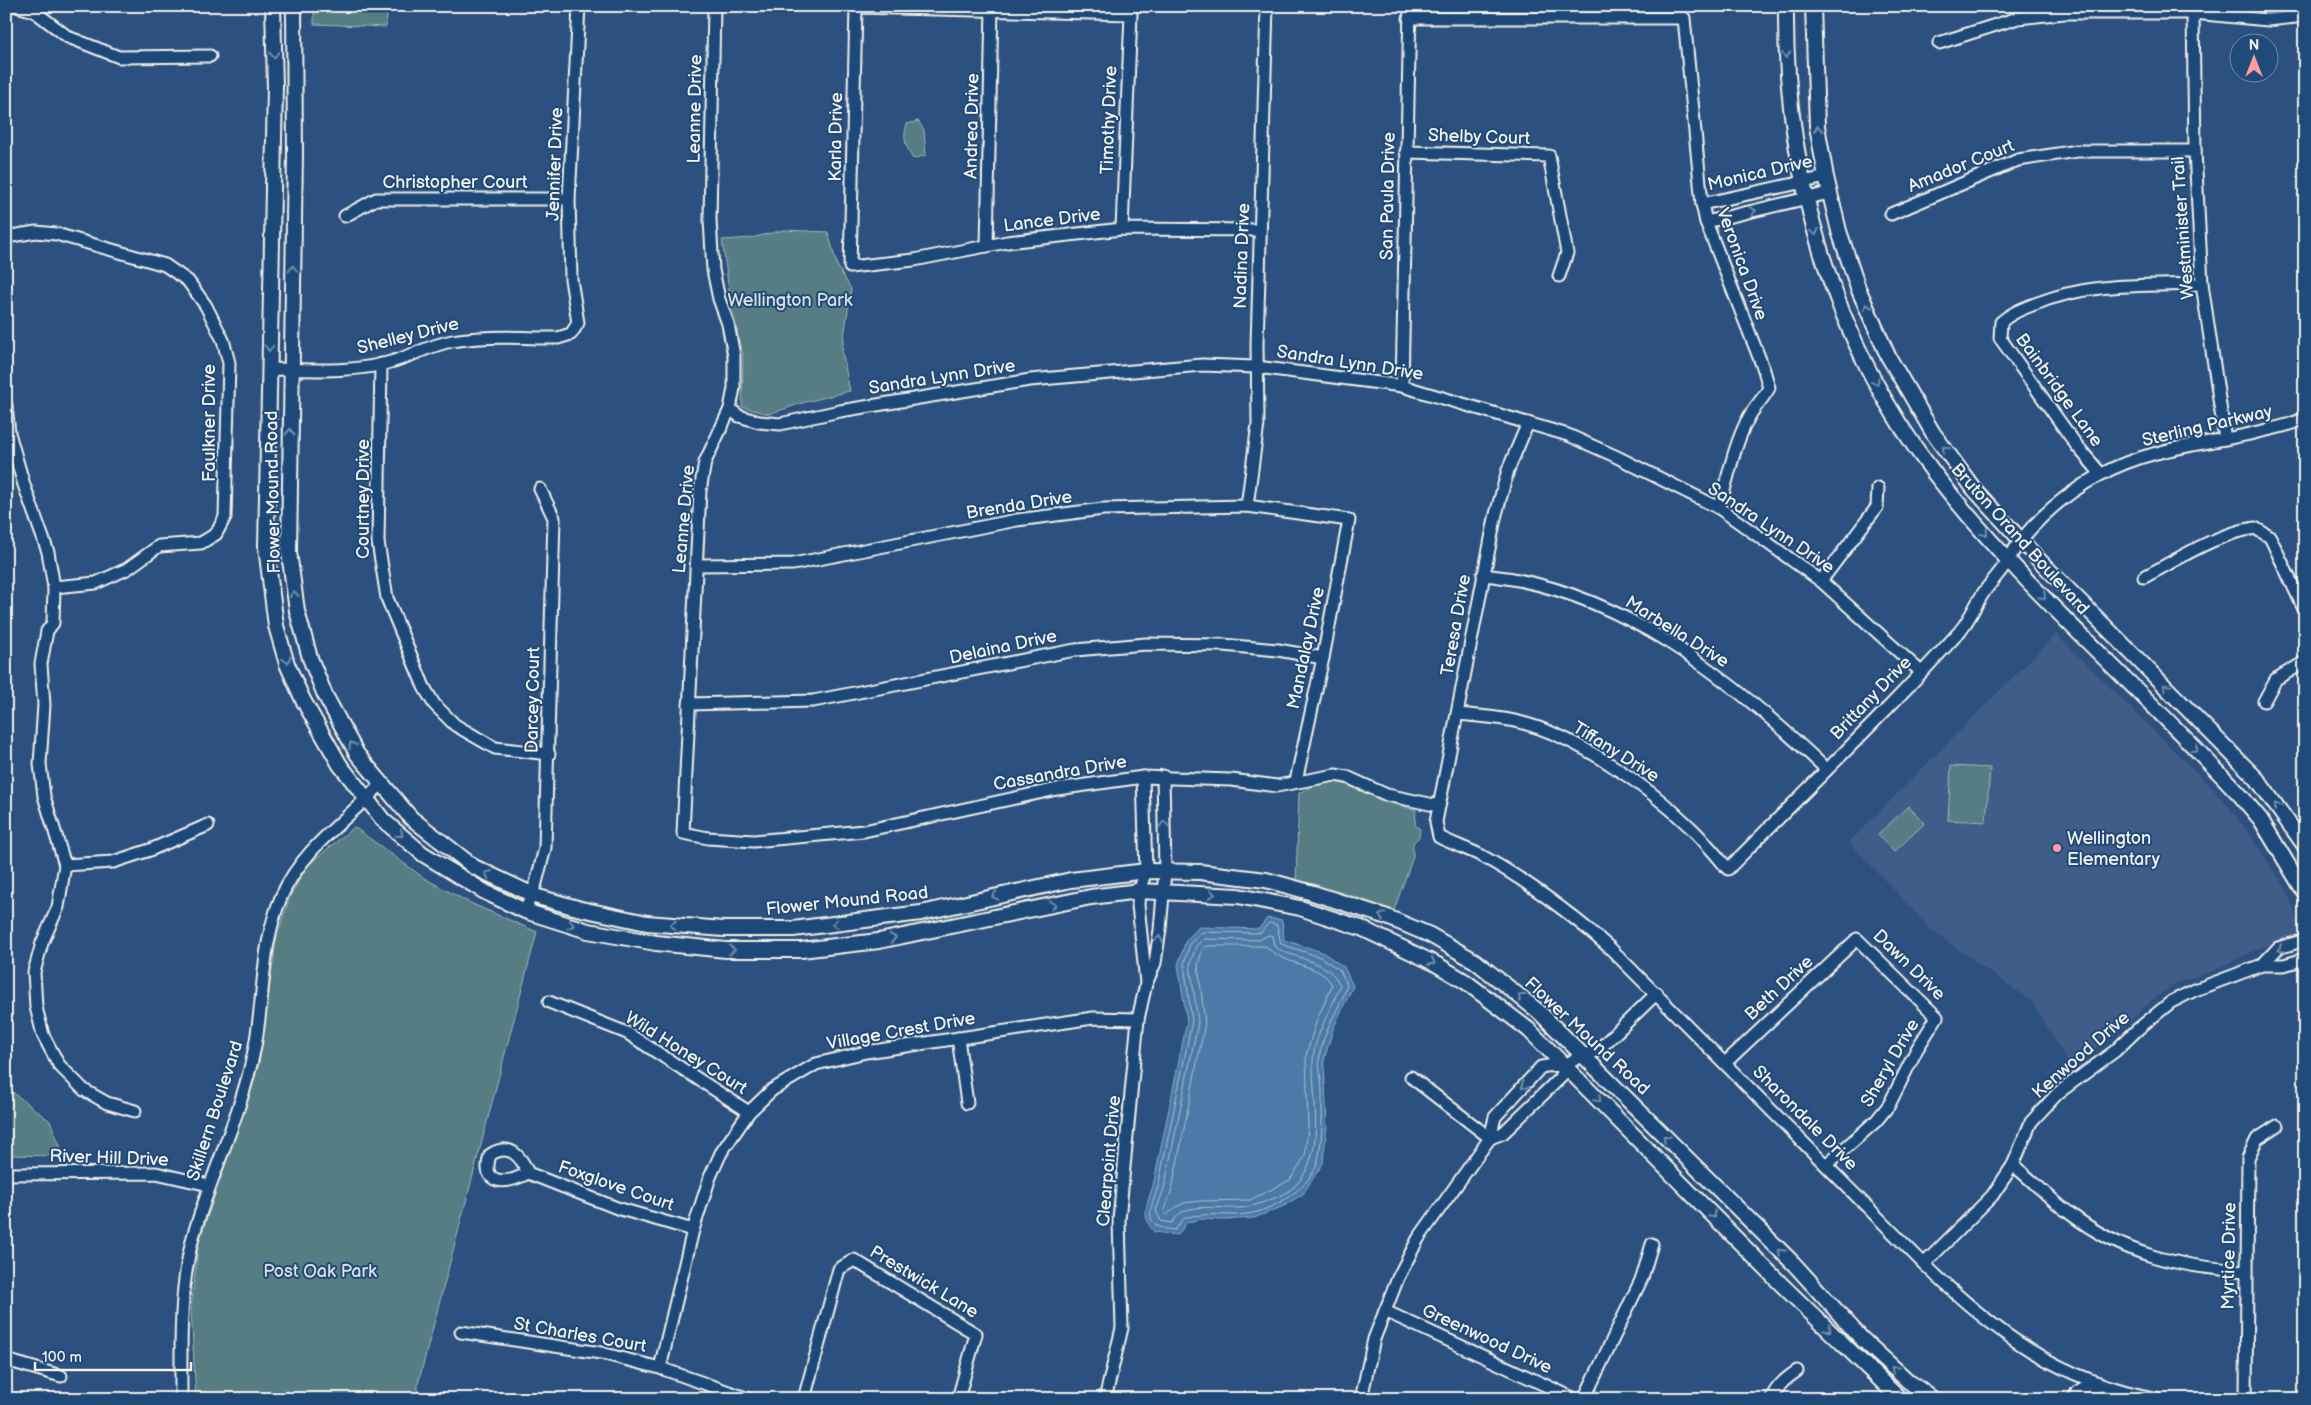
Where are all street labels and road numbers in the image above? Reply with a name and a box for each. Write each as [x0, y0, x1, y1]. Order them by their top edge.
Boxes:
street label: Leanne Drive [684, 54, 706, 164]
street label: Timothy Drive [1097, 65, 1121, 175]
street label: Andrea Drive [961, 73, 983, 179]
street label: Karla Drive [825, 92, 847, 182]
street label: Jennifer Drive [543, 107, 567, 221]
street label: Shelby Court [1427, 125, 1531, 149]
street label: San Paula Drive [1376, 131, 1400, 260]
street label: Amador Court [1905, 135, 2018, 197]
street label: Monica Drive [1705, 151, 1815, 195]
street label: Westminister Trail [2168, 156, 2198, 300]
street label: Christopher Court [382, 172, 528, 193]
street label: Nadina Drive [1230, 202, 1254, 309]
street label: Lance Drive [1002, 204, 1102, 236]
street label: Veronica Drive [1712, 205, 1772, 323]
street label: Shelley Drive [355, 313, 461, 359]
street label: Bainbridge Lane [2011, 329, 2107, 451]
street label: Sandra Lynn Drive [1275, 341, 1425, 385]
street label: Sandra Lynn Drive [867, 355, 1017, 399]
street label: Faulkner Drive [199, 364, 220, 482]
street label: Sterling Parkway [2140, 401, 2275, 451]
street label: Flower Mound Road [261, 410, 285, 574]
street label: Courtney Drive [353, 439, 374, 559]
street label: Bruton Orand Boulevard [1946, 459, 2094, 619]
street label: Leanne Drive [669, 464, 699, 574]
street label: Sandra Lynn Drive [1704, 478, 1838, 578]
street label: Brenda Drive [965, 486, 1074, 524]
street label: Teresa Drive [1437, 572, 1475, 677]
street label: Mandalay Drive [1283, 585, 1329, 711]
street label: Marbella Drive [1621, 592, 1733, 672]
street label: Delaina Drive [947, 625, 1059, 669]
street label: Darcey Court [522, 646, 544, 753]
street label: Brittany Drive [1826, 652, 1916, 744]
street label: Tiffany Drive [1569, 717, 1663, 787]
street label: Cassandra Drive [992, 751, 1129, 795]
street label: Flower Mound Road [765, 882, 929, 920]
street label: Dawn Drive [1868, 925, 1950, 1005]
street label: Beth Drive [1741, 951, 1818, 1025]
street label: Flower Mound Road [1520, 973, 1654, 1099]
street label: Wild Honey Court [621, 1007, 751, 1099]
street label: Kenwood Drive [2028, 1007, 2134, 1103]
street label: Village Crest Drive [825, 1008, 977, 1054]
street label: Sheryl Drive [1856, 1015, 1924, 1111]
street label: Skillern Boulevard [182, 1038, 248, 1184]
street label: Sharondale Drive [1748, 1061, 1862, 1175]
street label: Clearpoint Drive [1093, 1094, 1125, 1228]
street label: River Hill Drive [49, 1145, 169, 1171]
street label: Foxglove Court [555, 1156, 677, 1216]
street label: Myrtice Drive [2218, 1202, 2240, 1310]
street label: Prestwick Lane [866, 1241, 982, 1323]
street label: Greenwood Drive [1419, 1300, 1556, 1378]
street label: St Charles Court [512, 1313, 648, 1357]

